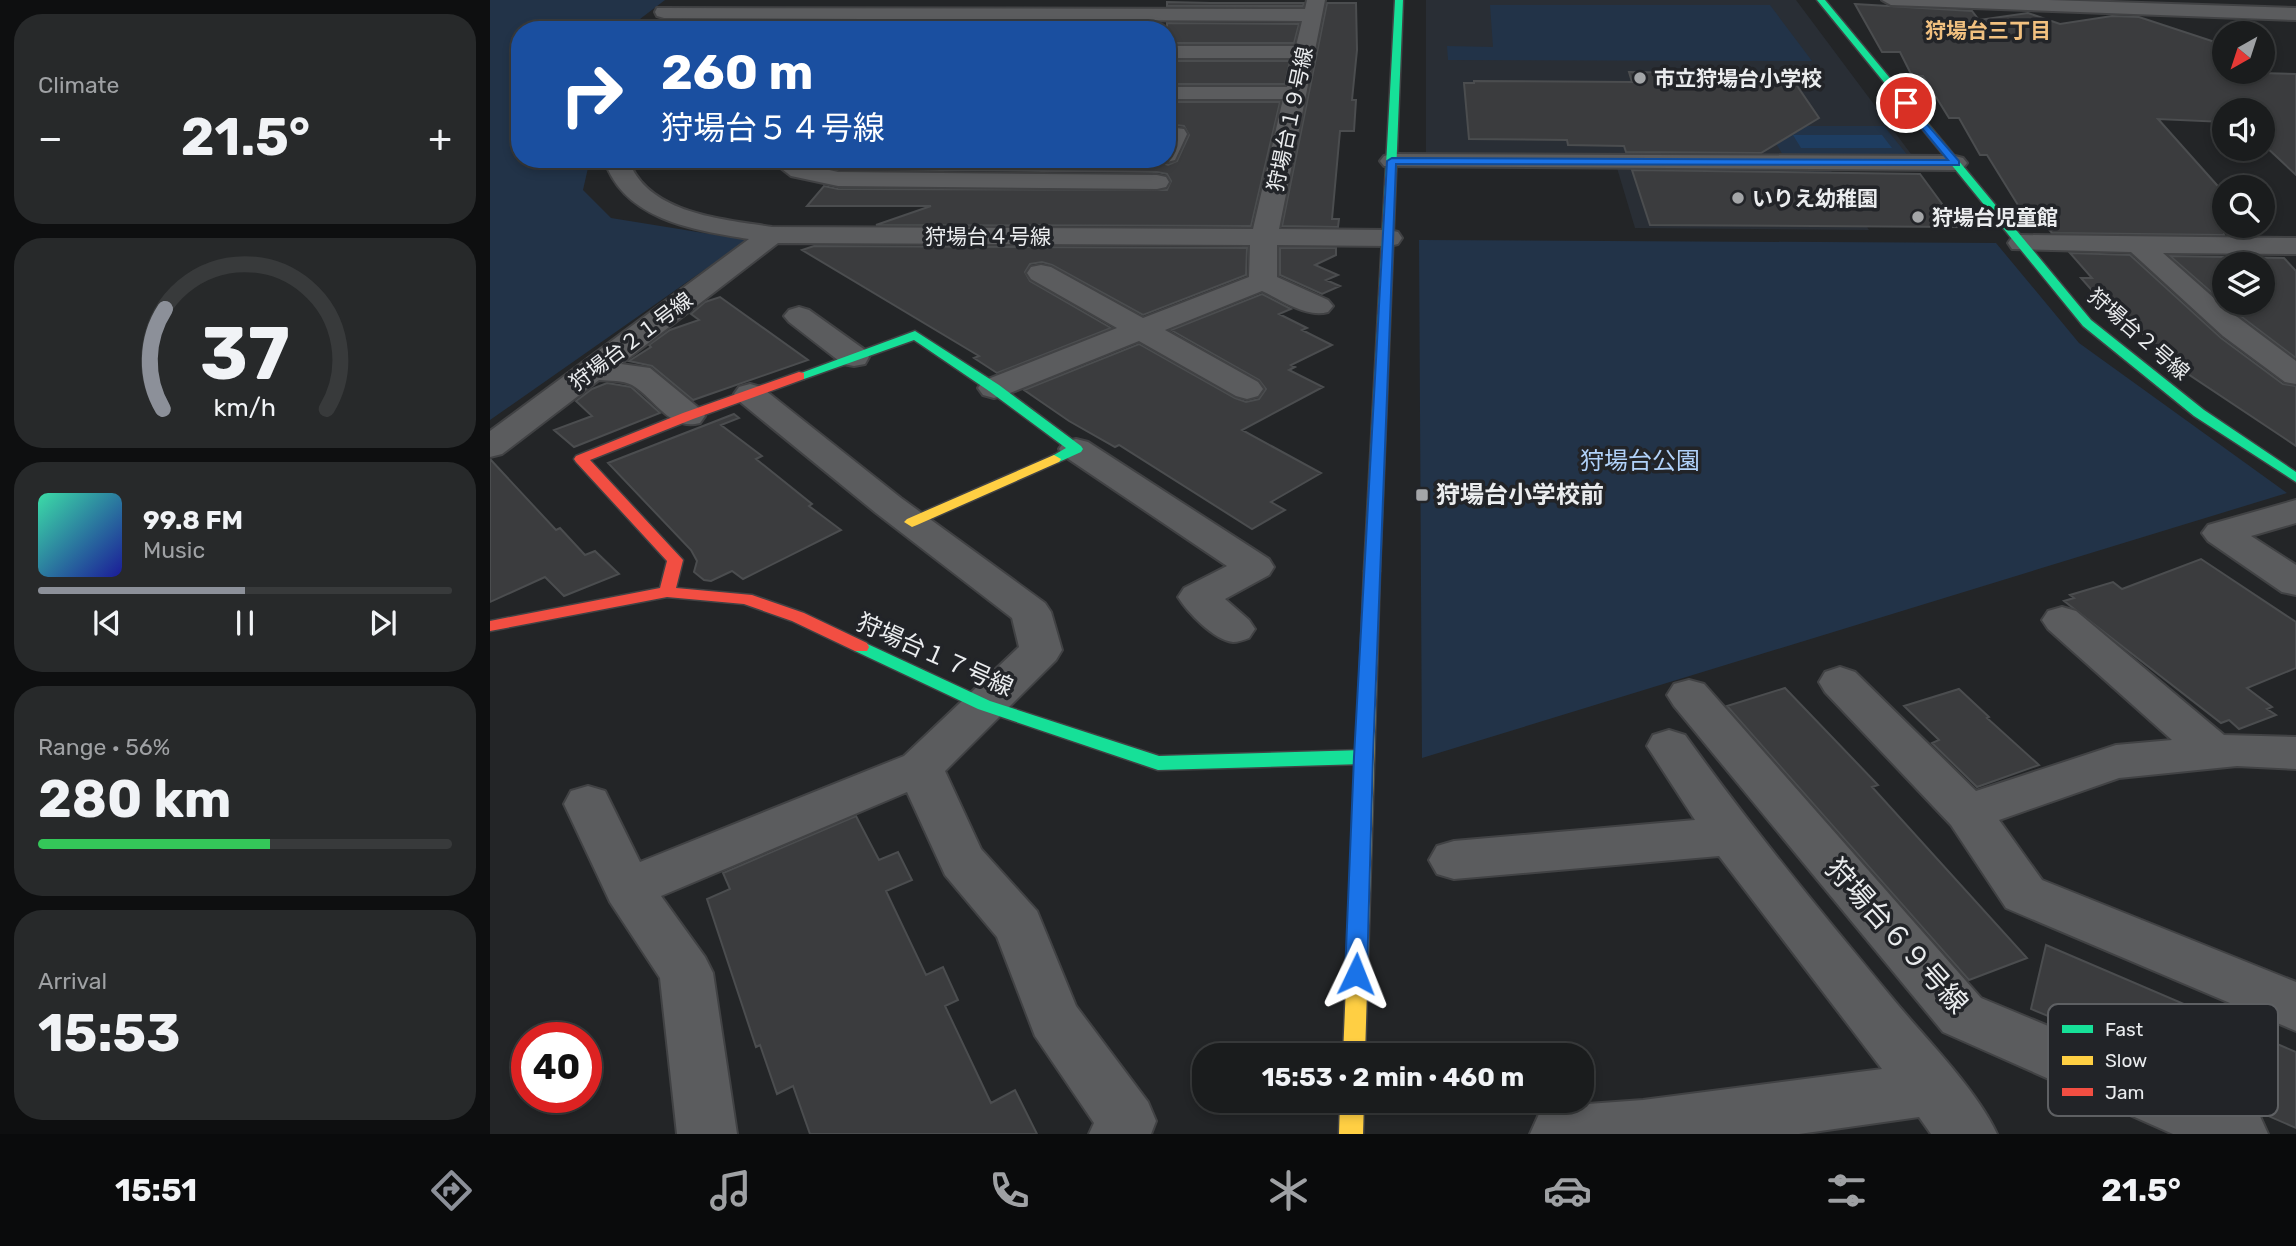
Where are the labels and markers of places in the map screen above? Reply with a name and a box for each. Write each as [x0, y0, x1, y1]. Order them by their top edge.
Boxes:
place label: 市立狩場台小学校 [1654, 66, 1822, 91]
marker: 市立狩場台小学校 [1632, 70, 1648, 86]
pin [1876, 73, 1936, 133]
place label: いりえ幼稚園 [1752, 186, 1878, 211]
marker: いりえ幼稚園 [1730, 190, 1746, 206]
place label: 狩場台児童館 [1932, 205, 2058, 230]
marker: 狩場台児童館 [1910, 209, 1926, 225]
place label: 狩場台小学校前 [1436, 481, 1604, 509]
marker: 狩場台小学校前 [1414, 487, 1430, 503]

